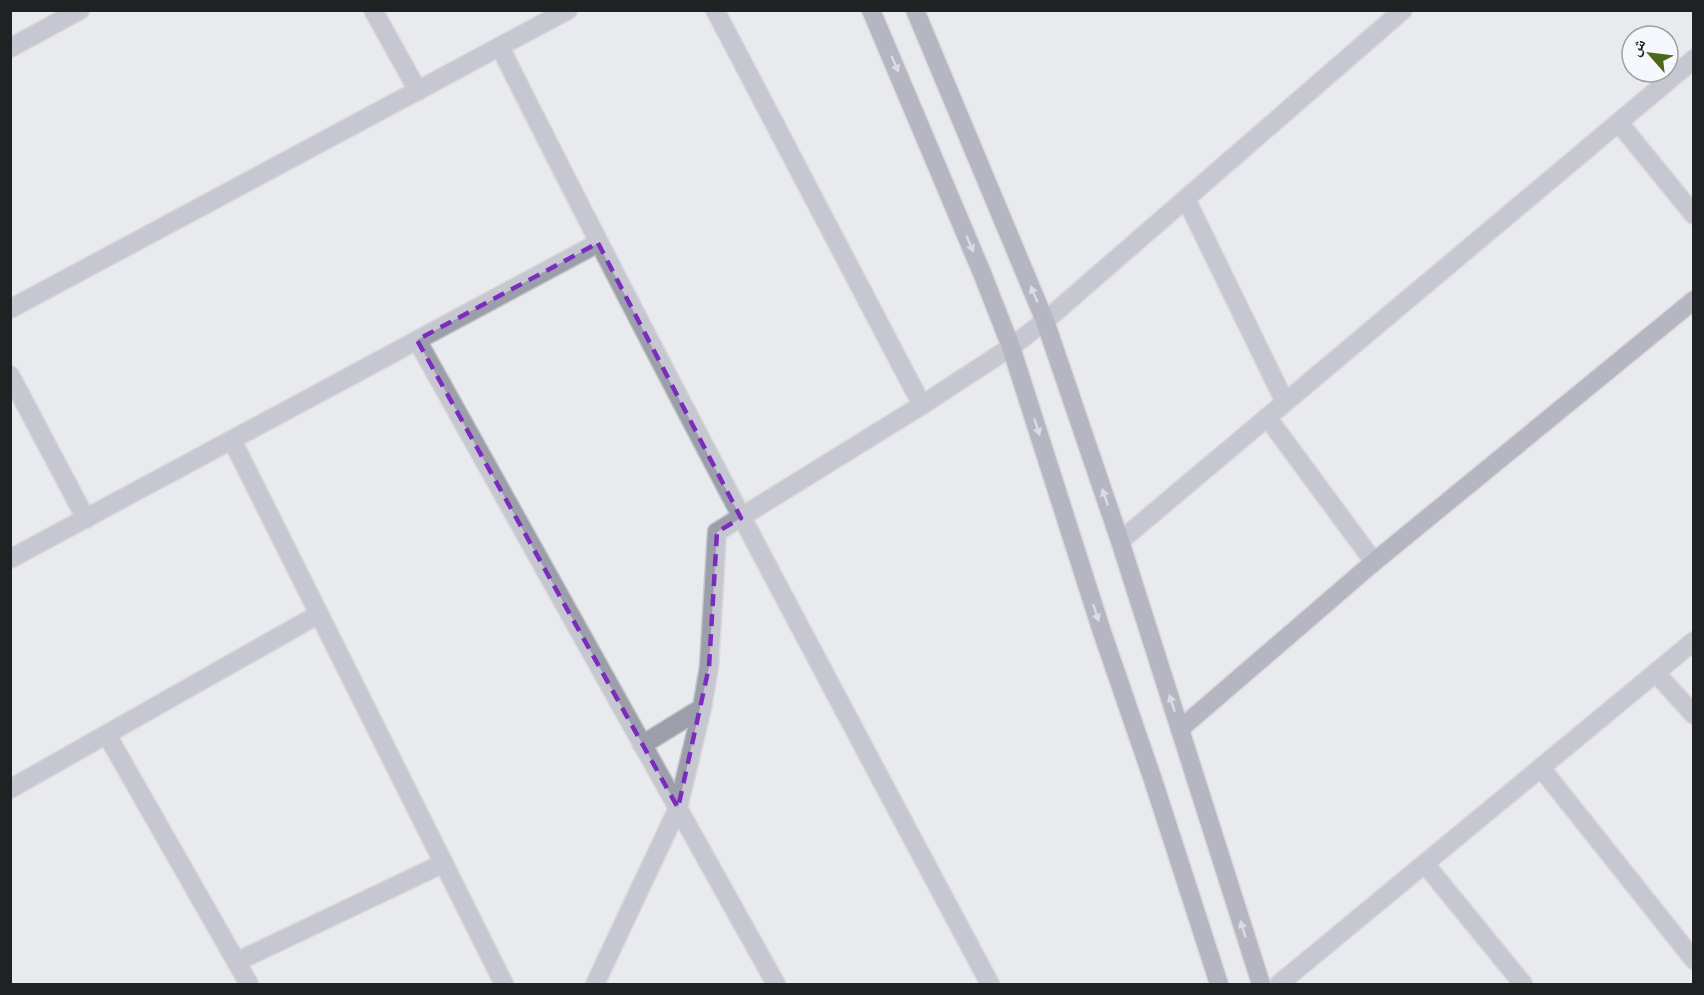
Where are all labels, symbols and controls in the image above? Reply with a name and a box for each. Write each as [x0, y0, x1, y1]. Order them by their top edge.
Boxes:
north arrow [1620, 24, 1680, 84]
text: ش [1623, 34, 1651, 60]
one-way arrow [890, 55, 900, 73]
one-way arrow [965, 235, 975, 253]
one-way arrow [1029, 284, 1039, 302]
one-way arrow [1032, 418, 1042, 436]
one-way arrow [1099, 488, 1109, 506]
one-way arrow [1092, 604, 1101, 622]
one-way arrow [1167, 694, 1176, 712]
one-way arrow [1238, 920, 1247, 938]

